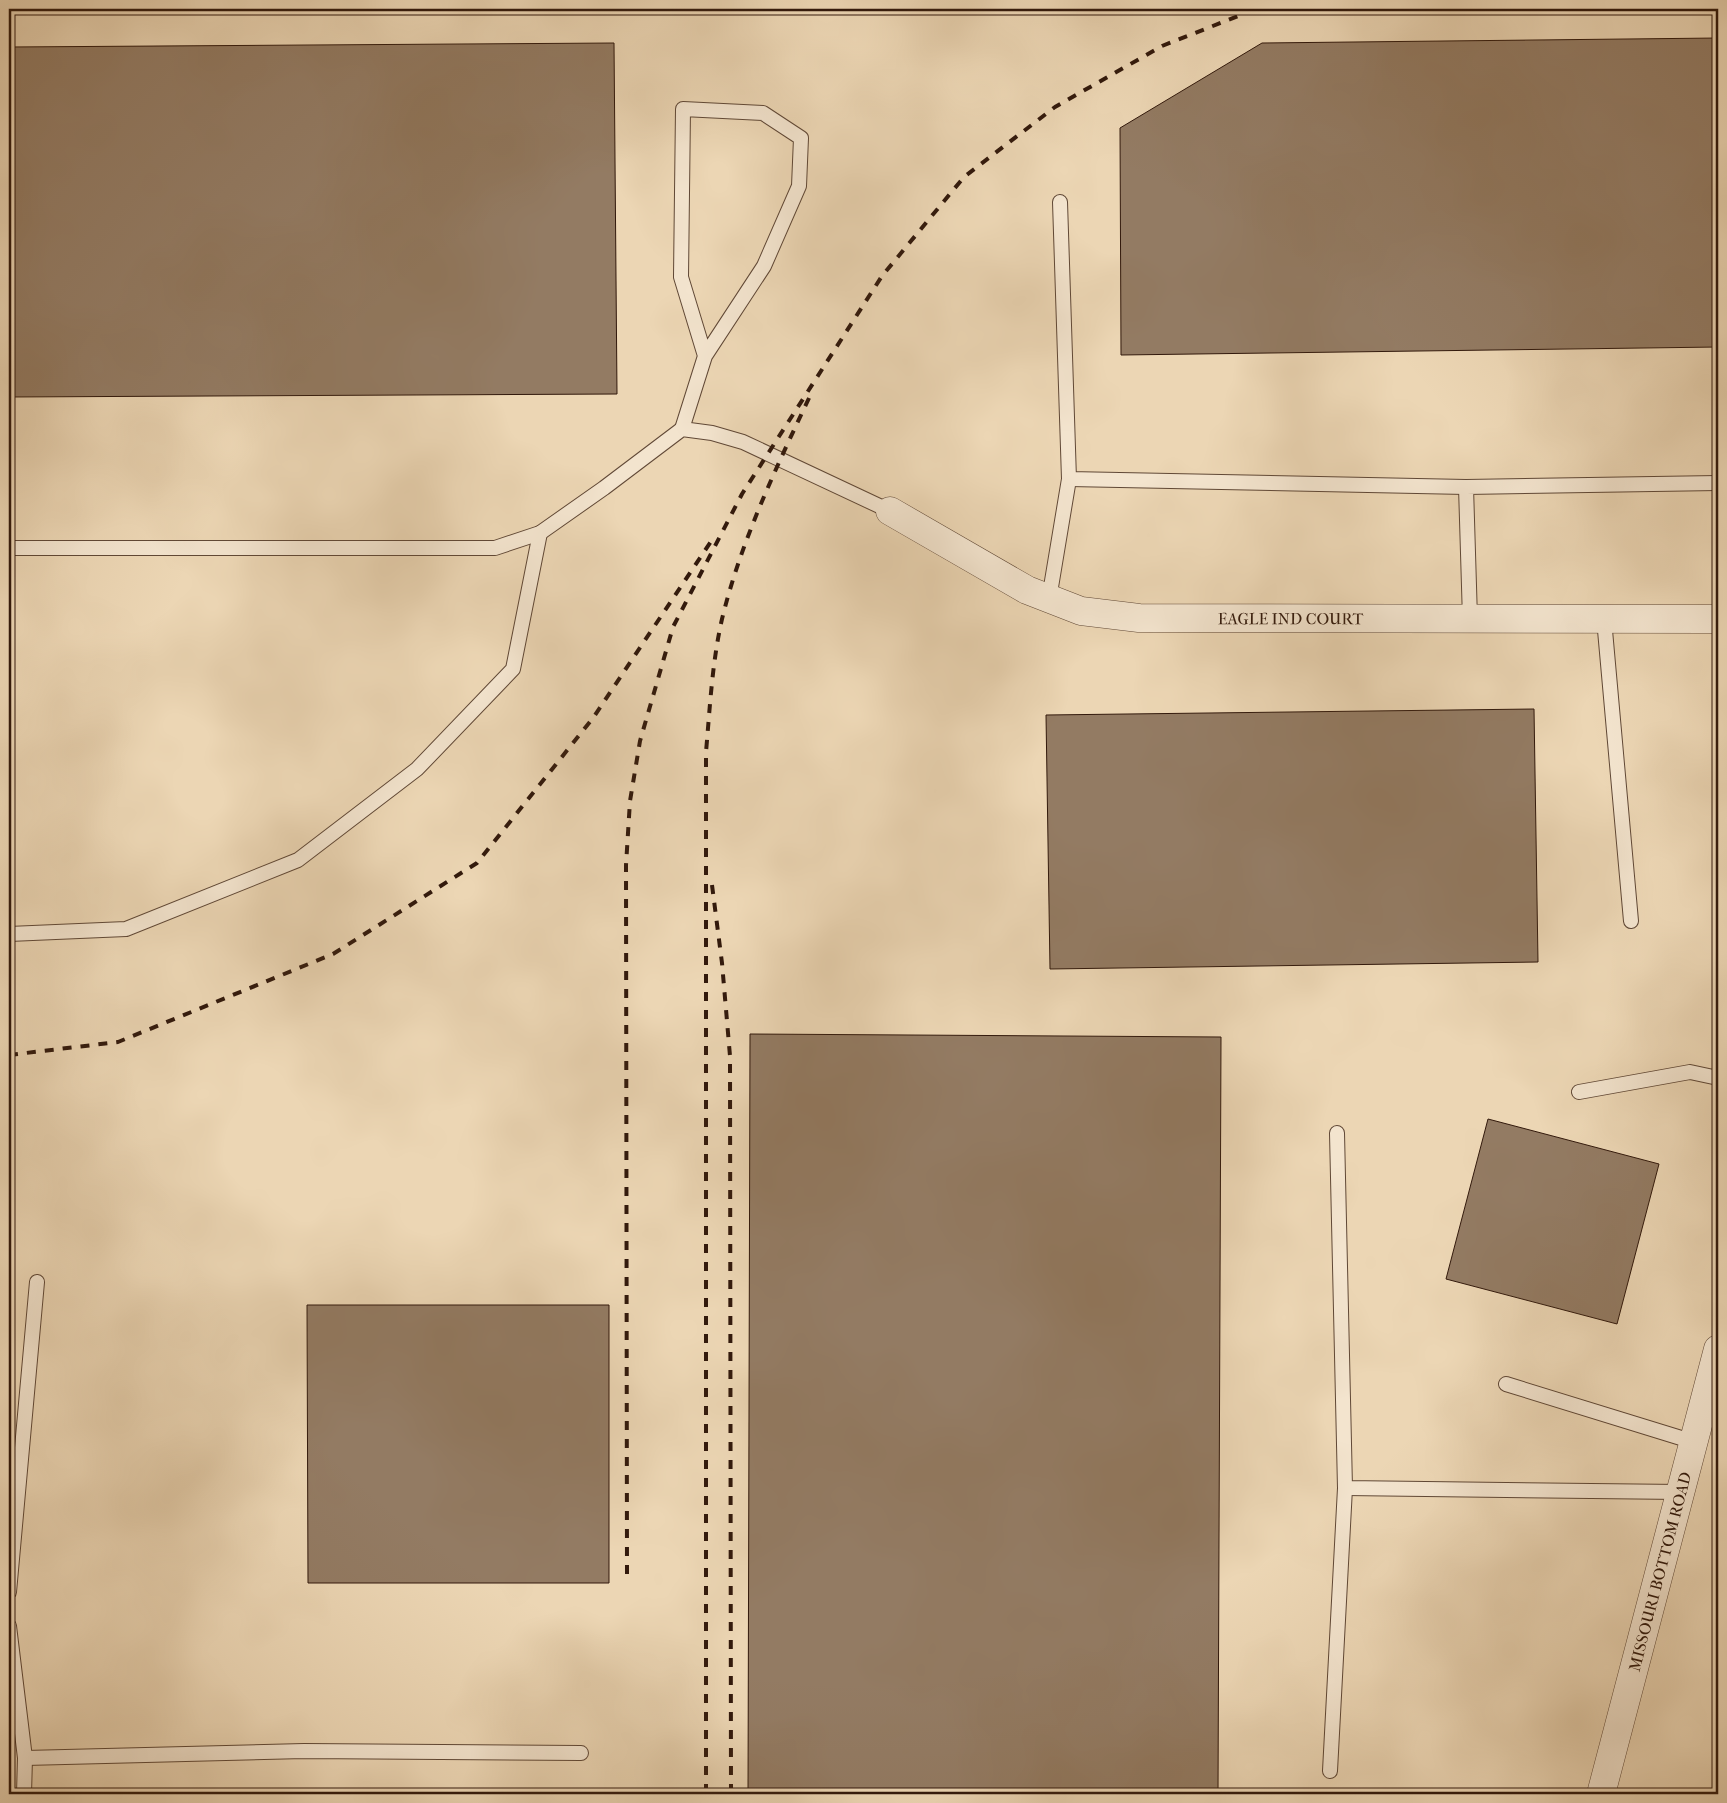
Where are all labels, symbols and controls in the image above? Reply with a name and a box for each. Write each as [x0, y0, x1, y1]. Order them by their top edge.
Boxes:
street label: EAGLE IND COURT [1218, 609, 1364, 628]
street label: MISSOURI BOTTOM ROAD [1625, 1470, 1695, 1673]

